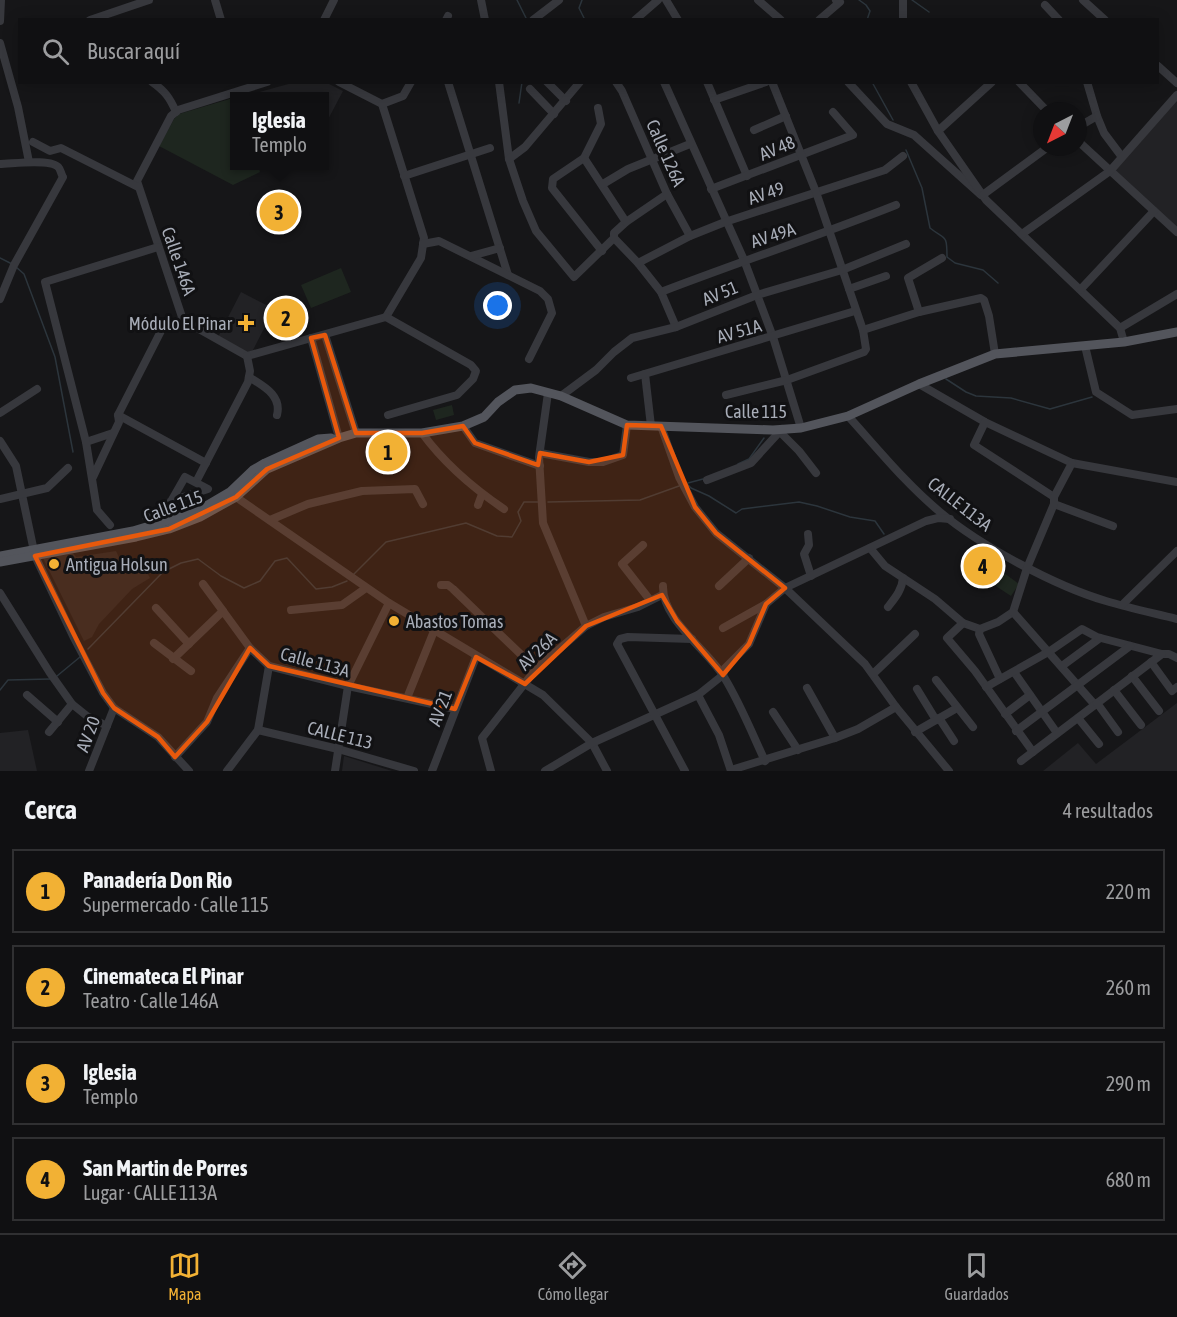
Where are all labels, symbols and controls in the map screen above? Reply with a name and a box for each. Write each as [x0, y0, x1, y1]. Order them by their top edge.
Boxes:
search box [18, 18, 1159, 84]
icon: search [39, 35, 72, 68]
text: Buscar aquí [87, 38, 180, 64]
popup [230, 92, 329, 170]
north arrow [1033, 102, 1087, 156]
text: Iglesia [252, 107, 306, 133]
street label: Calle 126A [642, 116, 690, 190]
street label: AV 48 [756, 131, 798, 165]
text: Templo [252, 133, 307, 156]
street label: AV 49 [745, 177, 787, 209]
pin: 3 [260, 190, 298, 234]
street label: AV 49A [748, 218, 798, 252]
street label: Calle 146A [158, 224, 200, 298]
street label: AV 51 [699, 276, 741, 310]
your location [483, 291, 512, 320]
pin: 2 [266, 296, 306, 340]
place label: Módulo El Pinar [129, 313, 233, 334]
marker: Módulo El Pinar [237, 314, 255, 332]
street label: AV 51A [714, 315, 764, 347]
street label: Calle 115 [725, 401, 787, 422]
pin: 1 [368, 430, 408, 474]
street label: CALLE 113A [924, 473, 996, 536]
street label: Calle 115 [140, 486, 206, 526]
pin: 4 [964, 544, 1002, 588]
place label: Antigua Holsun [66, 554, 168, 575]
marker: Antigua Holsun [47, 557, 61, 571]
place label: Abastos Tomas [406, 611, 503, 632]
marker: Abastos Tomas [387, 614, 401, 628]
street label: AV 26A [513, 628, 561, 674]
street label: Calle 113A [278, 643, 352, 681]
street label: AV 21 [424, 687, 456, 729]
street label: AV 20 [72, 713, 104, 755]
street label: CALLE 113 [305, 717, 375, 753]
text: Cerca [24, 795, 77, 825]
text: 4 resultados [1063, 799, 1153, 822]
text: Panadería Don Rio [83, 867, 232, 893]
text: 1 [41, 880, 50, 903]
text: 220 m [1106, 880, 1151, 903]
text: Supermercado · Calle 115 [83, 893, 269, 916]
text: Cinemateca El Pinar [83, 963, 243, 989]
text: 2 [41, 976, 50, 999]
text: 260 m [1106, 976, 1151, 999]
text: Teatro · Calle 146A [83, 989, 218, 1012]
text: Iglesia [83, 1059, 137, 1085]
text: 3 [41, 1072, 50, 1095]
text: 290 m [1106, 1072, 1151, 1095]
text: Templo [83, 1085, 138, 1108]
text: San Martin de Porres [83, 1155, 248, 1181]
text: 4 [41, 1168, 50, 1191]
text: 680 m [1106, 1168, 1151, 1191]
text: Lugar · CALLE 113A [83, 1181, 217, 1204]
tab: Mapa [168, 1249, 201, 1303]
tab: Cómo llegar [538, 1249, 608, 1303]
tab: Guardados [945, 1249, 1009, 1303]

